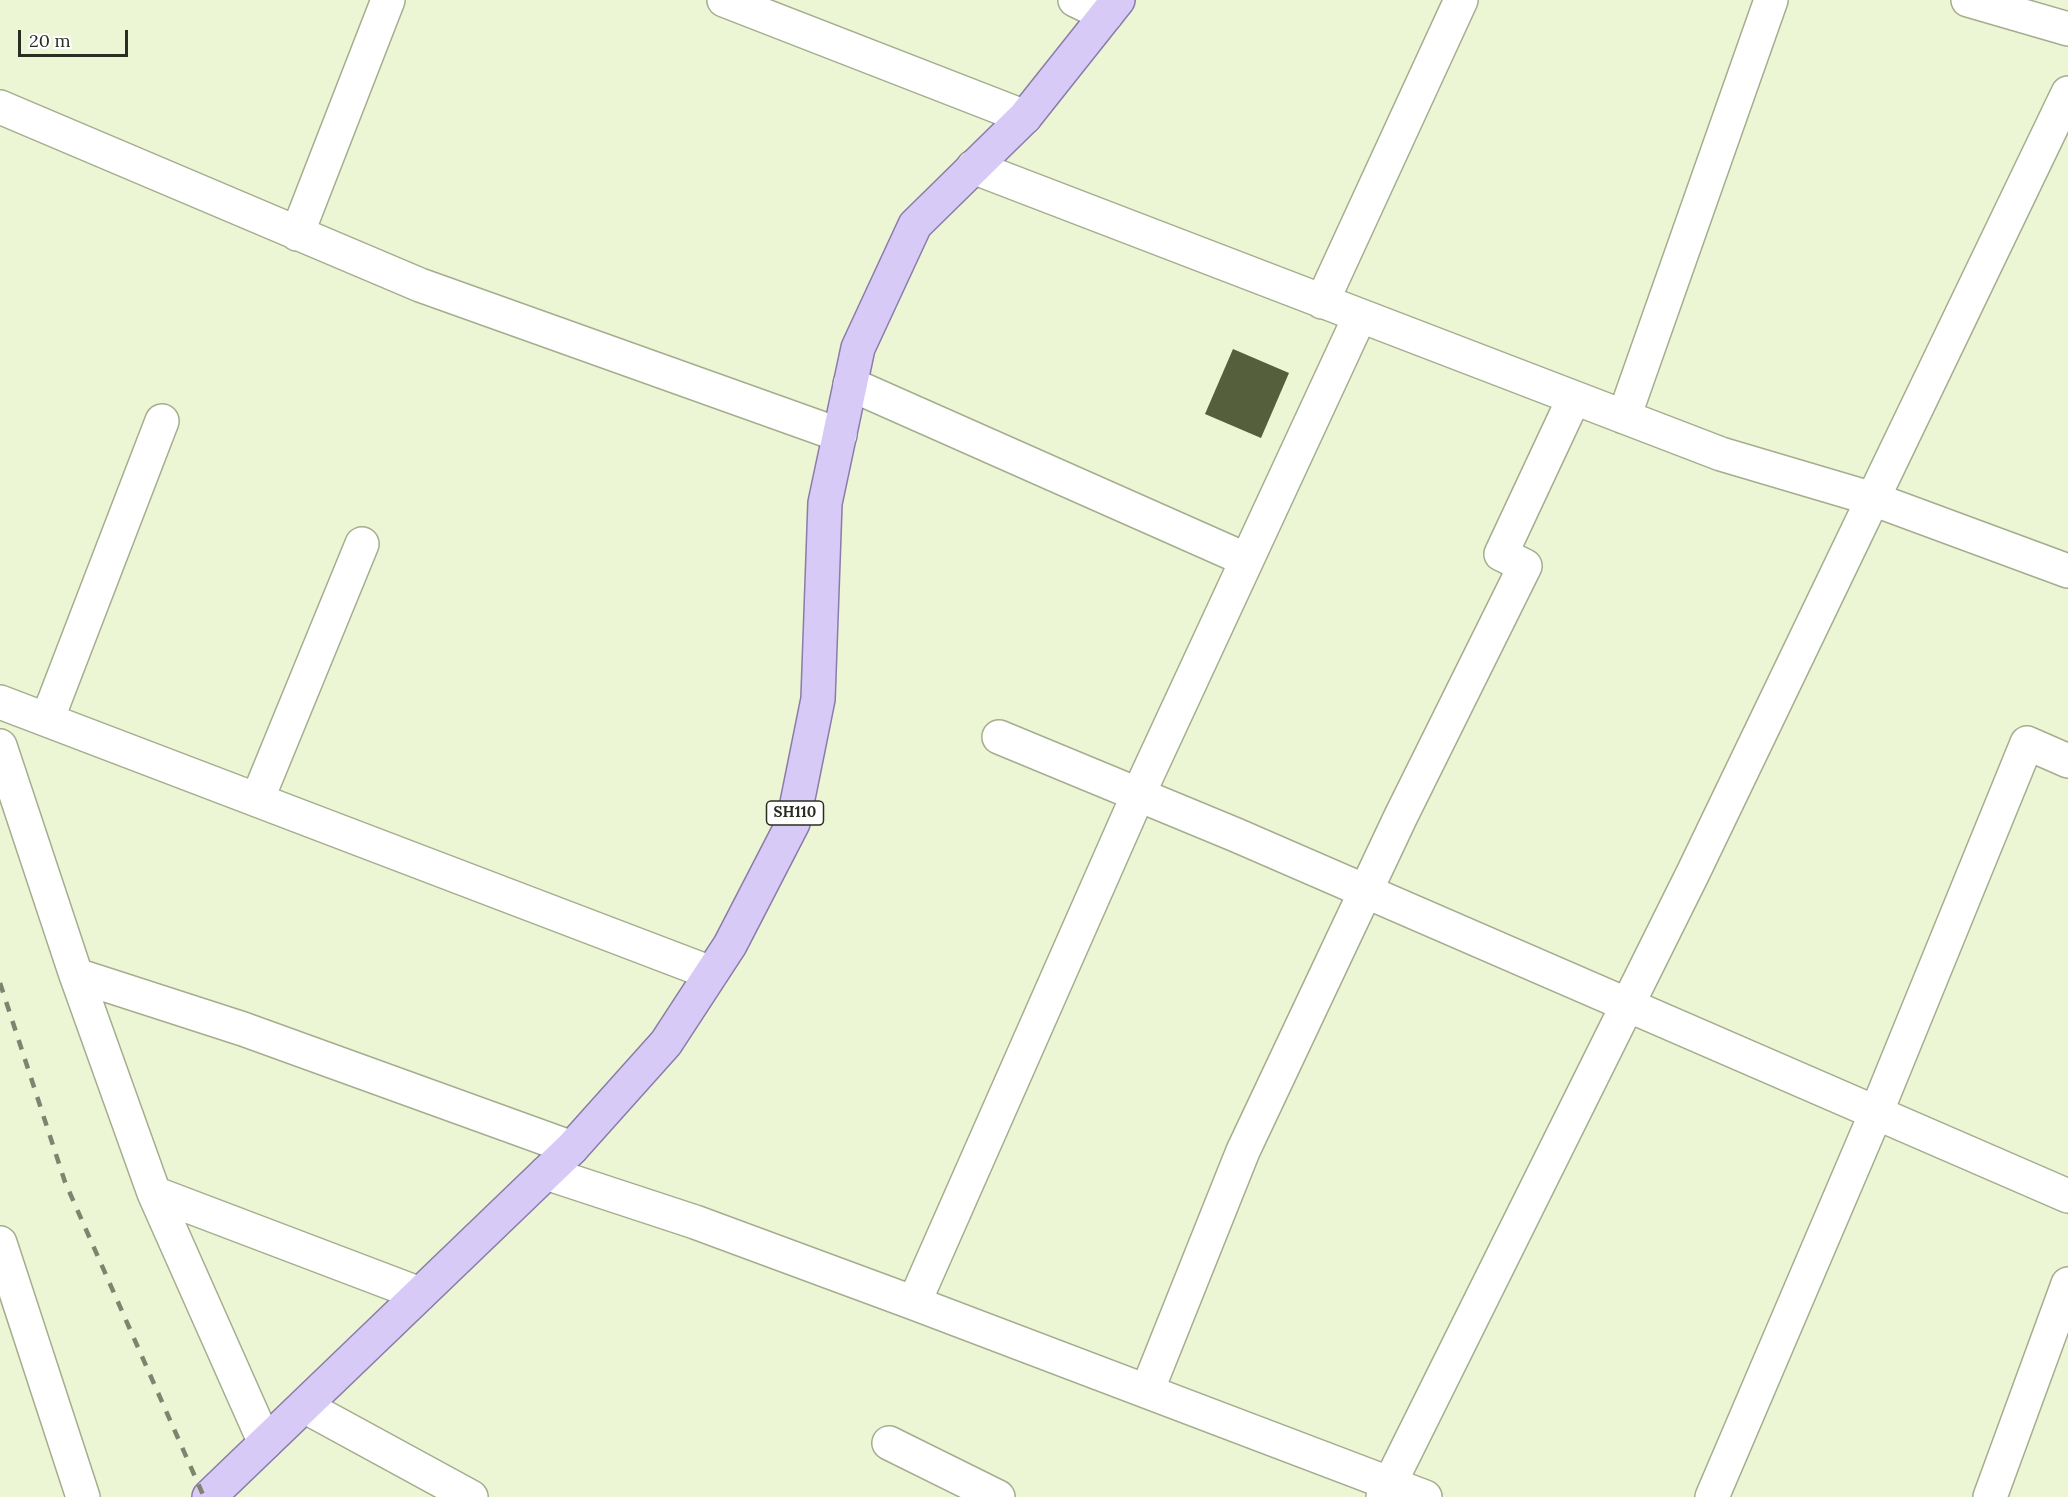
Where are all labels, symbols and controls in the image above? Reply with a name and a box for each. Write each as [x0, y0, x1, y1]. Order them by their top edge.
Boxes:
scale bar [21, 18, 130, 56]
text: 20 m [29, 29, 71, 52]
road number: SH110 [766, 801, 824, 825]

